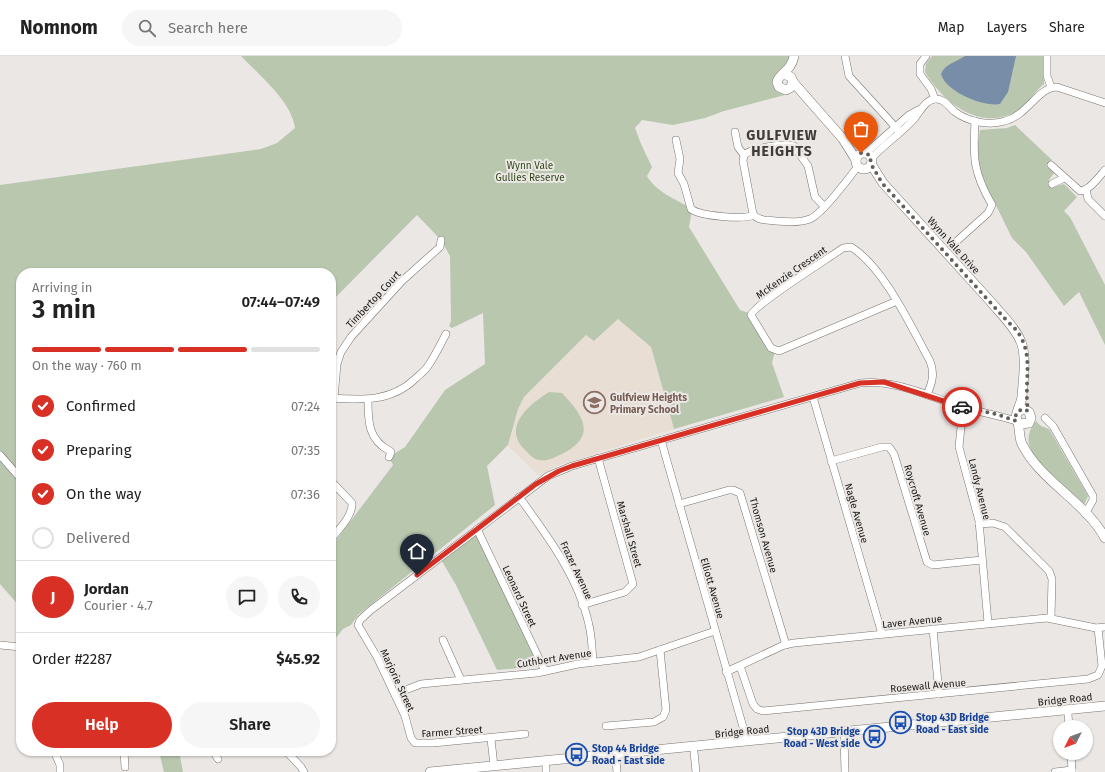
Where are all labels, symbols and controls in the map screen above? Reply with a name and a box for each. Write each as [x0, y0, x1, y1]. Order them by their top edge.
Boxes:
search box [122, 10, 402, 46]
text: Nomnom [20, 16, 98, 39]
icon: search [136, 17, 158, 39]
text: Search here [168, 19, 248, 37]
text: Map [938, 19, 964, 36]
text: Layers [986, 19, 1027, 36]
text: Share [1049, 19, 1085, 36]
pin [844, 112, 878, 153]
icon: bag [850, 118, 872, 140]
district label: GULFVIEW HEIGHTS [746, 127, 818, 160]
park label: Wynn Vale Gullies Reserve [495, 160, 565, 184]
street label: Wynn Vale Drive [925, 215, 982, 277]
street label: McKenzie Crescent [754, 244, 830, 302]
street label: Timbertop Court [344, 268, 404, 331]
text: Arriving in [32, 280, 92, 295]
text: 07:44–07:49 [241, 293, 320, 311]
text: 3 min [32, 294, 96, 325]
text: On the way · 760 m [32, 358, 142, 373]
courier [942, 387, 982, 427]
school or university icon: Gulfview Heights Primary School [581, 390, 607, 416]
place label: Gulfview Heights Primary School [610, 392, 687, 416]
icon: check [32, 395, 54, 417]
icon: car [951, 396, 973, 418]
text: Confirmed [66, 397, 136, 415]
text: 07:24 [291, 399, 320, 414]
icon: check [32, 439, 54, 461]
text: Preparing [66, 441, 131, 459]
text: 07:35 [291, 443, 320, 458]
street label: Landy Avenue [966, 457, 992, 521]
street label: Roycroft Avenue [901, 463, 933, 537]
street label: Nagle Avenue [842, 482, 870, 545]
icon: check [32, 483, 54, 505]
text: On the way [66, 485, 141, 503]
text: 07:36 [291, 487, 320, 502]
street label: Thomson Avenue [747, 496, 780, 574]
street label: Marshall Street [614, 500, 644, 569]
text: Delivered [66, 529, 130, 547]
pin [400, 534, 434, 575]
street label: Frazer Avenue [557, 539, 595, 601]
icon: home [406, 540, 428, 562]
street label: Elliott Avenue [698, 556, 726, 620]
street label: Leonard Street [500, 564, 539, 630]
button: chat [226, 576, 268, 618]
button: phone [278, 576, 320, 618]
text: Jordan [84, 580, 129, 598]
text: J [51, 588, 55, 606]
text: Courier · 4.7 [84, 598, 153, 613]
street label: Laver Avenue [882, 613, 943, 631]
street label: Marjorie Street [377, 647, 417, 714]
street label: Cuthbert Avenue [516, 647, 592, 671]
text: Order #2287 [32, 650, 112, 668]
text: $45.92 [276, 650, 320, 668]
street label: Rosewall Avenue [890, 677, 966, 695]
street label: Bridge Road [1037, 691, 1093, 709]
button: Help [32, 702, 172, 748]
button: Share [180, 702, 320, 748]
bus stop icon: Stop 43D Bridge Road - East side [888, 710, 914, 736]
place label: Stop 43D Bridge Road - East side [916, 712, 989, 736]
north arrow [1053, 720, 1093, 760]
map controls [1053, 720, 1093, 760]
street label: Bridge Road [714, 723, 770, 741]
street label: Farmer Street [421, 724, 483, 740]
bus stop icon: Stop 43D Bridge Road - West side [862, 724, 888, 750]
place label: Stop 43D Bridge Road - West side [784, 726, 860, 750]
bus stop icon: Stop 44 Bridge Road - East side [564, 741, 590, 767]
place label: Stop 44 Bridge Road - East side [592, 743, 665, 767]

